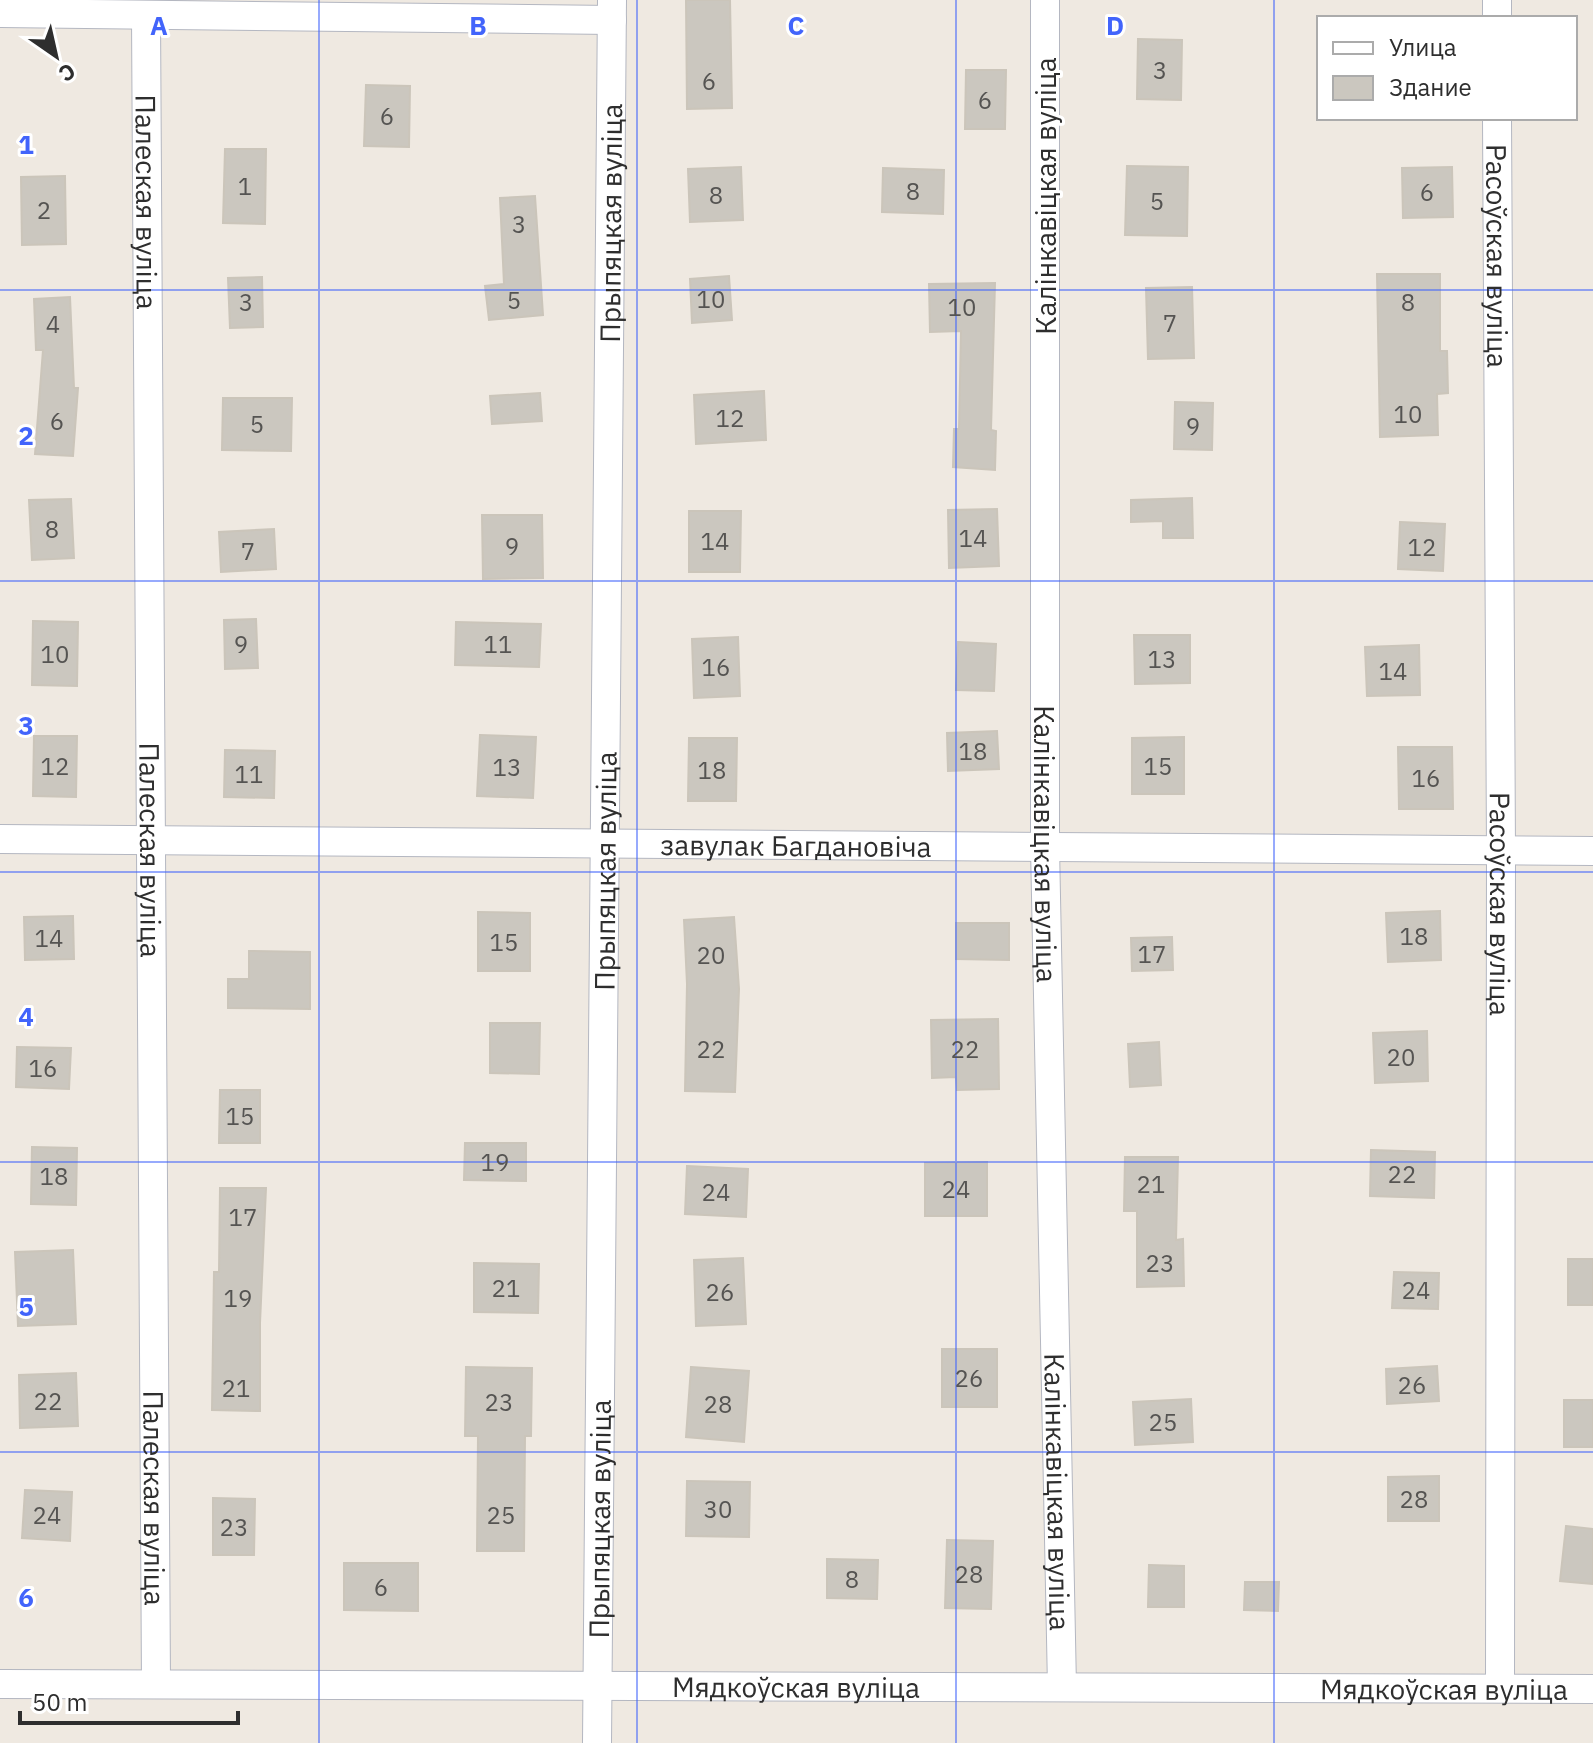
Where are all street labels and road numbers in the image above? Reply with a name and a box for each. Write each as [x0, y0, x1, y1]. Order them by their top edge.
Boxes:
street label: Калінкавіцкая вуліца [1027, 57, 1064, 335]
street label: Палеская вуліца [128, 94, 166, 310]
street label: Прыпяцкая вуліца [591, 103, 630, 343]
street label: Расоўская вуліца [1479, 144, 1517, 368]
street label: Калінкавіцкая вуліца [1027, 705, 1066, 983]
street label: Палеская вуліца [132, 742, 170, 958]
street label: Прыпяцкая вуліца [585, 751, 624, 991]
street label: Расоўская вуліца [1482, 792, 1520, 1016]
street label: завулак Багдановіча [660, 825, 932, 865]
street label: Калінкавіцкая вуліца [1037, 1353, 1079, 1631]
street label: Палеская вуліца [136, 1390, 174, 1606]
street label: Прыпяцкая вуліца [579, 1399, 618, 1639]
street label: Мядкоўская вуліца [672, 1668, 920, 1705]
street label: Мядкоўская вуліца [1320, 1670, 1568, 1707]

